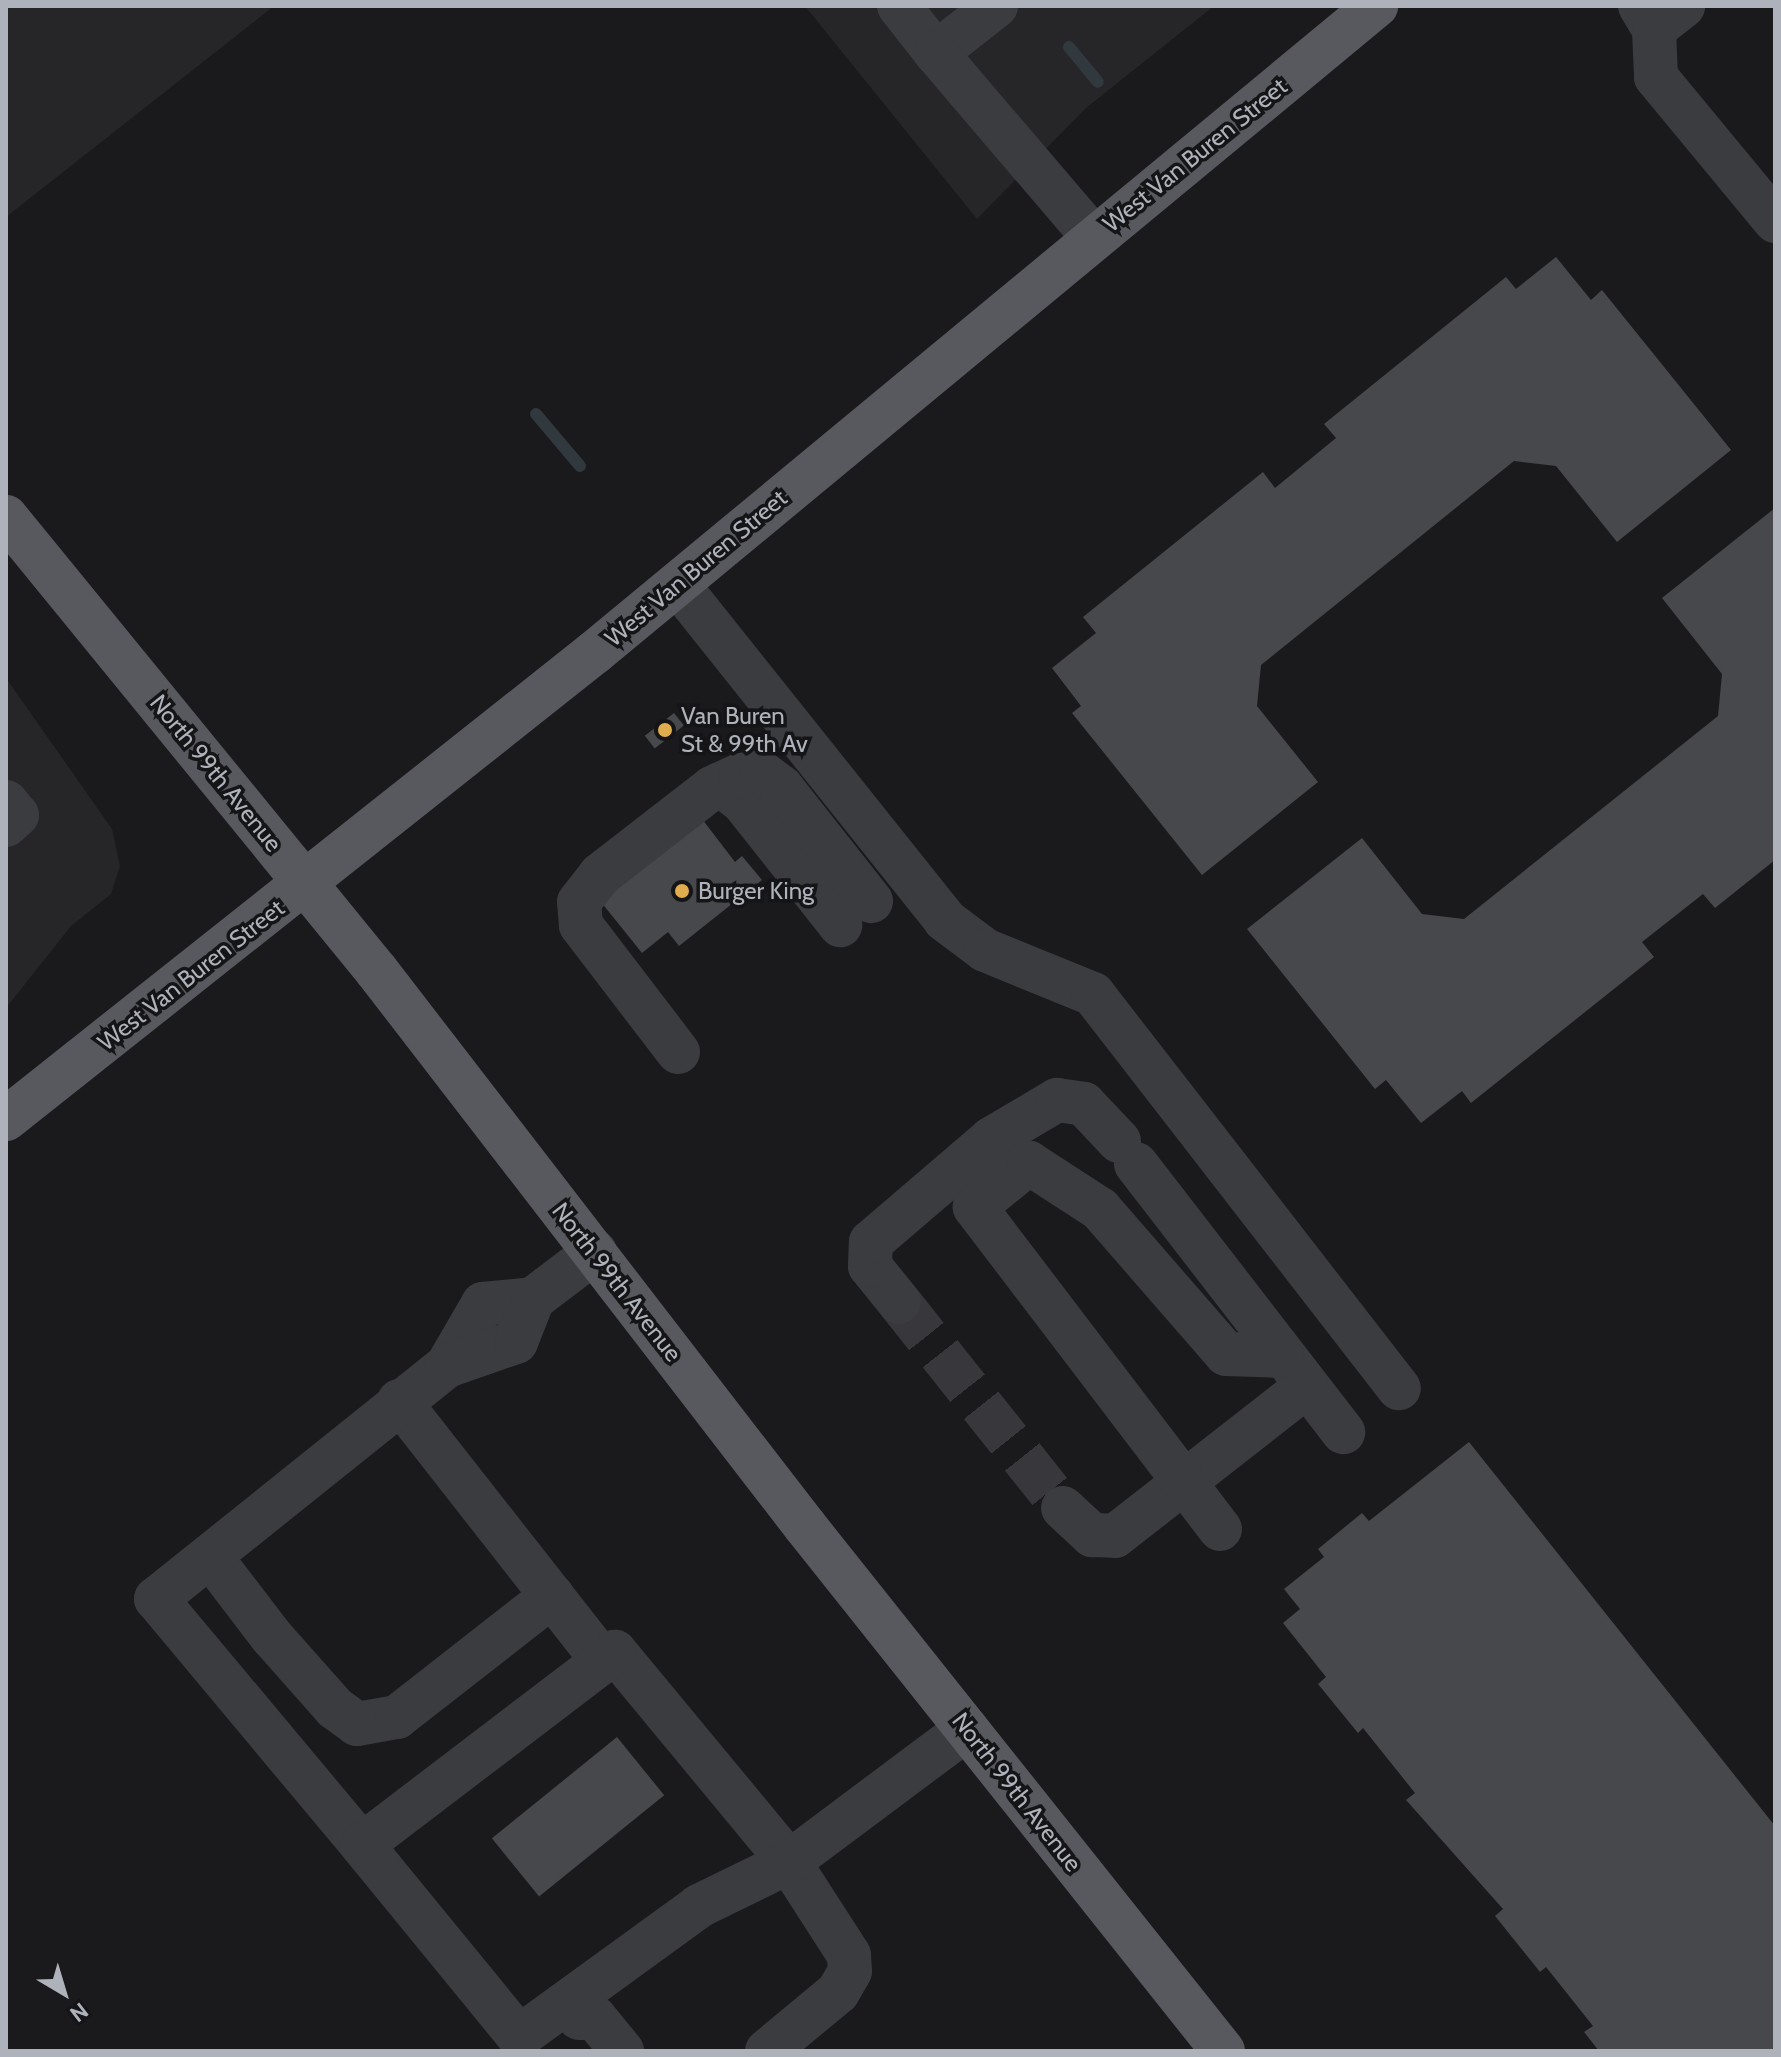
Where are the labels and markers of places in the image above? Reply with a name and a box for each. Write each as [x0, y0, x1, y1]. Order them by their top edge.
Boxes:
place label: Van Buren St & 99th Av [681, 702, 808, 758]
marker: Van Buren St & 99th Av [656, 721, 674, 739]
place label: Burger King [698, 877, 814, 905]
marker: Burger King [673, 882, 691, 900]

